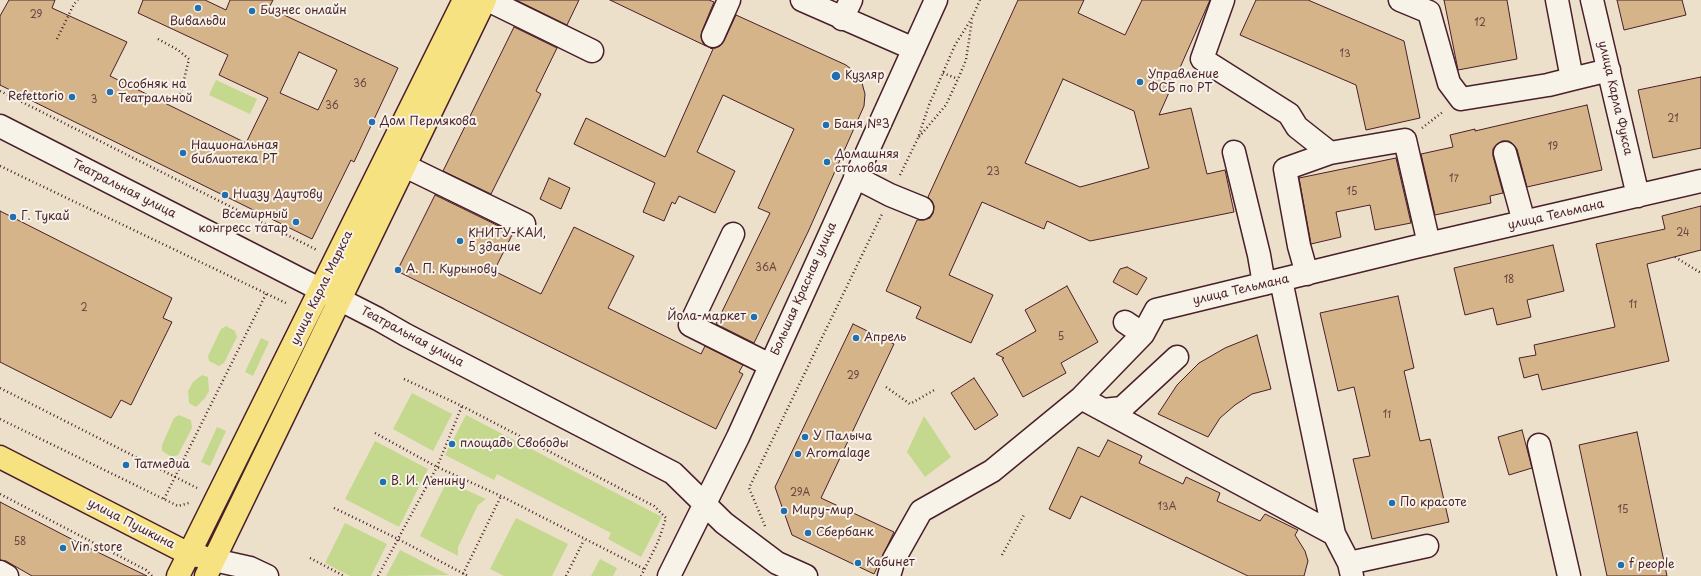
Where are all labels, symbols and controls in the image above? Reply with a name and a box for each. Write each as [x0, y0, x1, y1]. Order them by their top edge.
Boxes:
marker: Вивальди [193, 3, 203, 13]
place label: Бизнес онлайн [260, 4, 347, 18]
marker: Бизнес онлайн [247, 6, 257, 16]
house number: 29 [30, 9, 42, 21]
place label: Вивальди [170, 15, 226, 29]
house number: 12 [1474, 17, 1486, 29]
street label: улица Карла Фукса [1595, 39, 1635, 157]
house number: 13 [1339, 48, 1351, 60]
place label: Управление ФСБ по РТ [1148, 68, 1219, 96]
place label: Кузляр [845, 69, 885, 83]
marker: Кузляр [830, 70, 842, 82]
marker: Управление ФСБ по РТ [1135, 77, 1145, 87]
place label: Особняк на Театральной [118, 78, 193, 106]
house number: 36 [353, 78, 367, 90]
marker: Особняк на Театральной [105, 87, 115, 97]
place label: Refettorio [8, 90, 64, 104]
marker: Refettorio [67, 92, 77, 102]
house number: 3 [91, 94, 97, 106]
house number: 36 [325, 100, 339, 112]
house number: 21 [1667, 113, 1679, 125]
place label: Дом Пермякова [380, 115, 476, 129]
marker: Дом Пермякова [367, 117, 377, 127]
place label: Баня №3 [834, 118, 890, 132]
marker: Баня №3 [821, 120, 831, 130]
place label: Национальная библиотека РТ [191, 139, 278, 167]
house number: 19 [1548, 141, 1558, 153]
marker: Национальная библиотека РТ [178, 148, 188, 158]
place label: Домашняя столовая [835, 148, 899, 176]
street label: Театральная улица [70, 156, 178, 222]
marker: Домашняя столовая [822, 157, 832, 167]
house number: 23 [986, 166, 1000, 178]
house number: 17 [1449, 173, 1459, 185]
house number: 15 [1347, 186, 1357, 198]
place label: Ниазу Даутову [233, 188, 323, 202]
marker: Ниазу Даутову [220, 190, 230, 200]
street label: улица Тельмана [1507, 197, 1605, 233]
place label: Всемирный конгресс татар [199, 208, 288, 236]
place label: Г. Тукай [21, 210, 69, 224]
marker: Г. Тукай [8, 212, 18, 222]
marker: Всемирный конгресс татар [291, 217, 301, 227]
street label: Большая Красная улица [768, 220, 840, 358]
place label: КНИТУ-КАИ, 5 здание [468, 227, 546, 255]
house number: 24 [1676, 227, 1690, 239]
street label: улица Карла Маркса [288, 228, 356, 348]
marker: КНИТУ-КАИ, 5 здание [455, 236, 465, 246]
house number: 36А [755, 262, 777, 274]
place label: А. П. Курынову [406, 263, 497, 277]
marker: А. П. Курынову [393, 265, 403, 275]
street label: улица Тельмана [1192, 272, 1290, 308]
house number: 18 [1504, 274, 1514, 286]
house number: 11 [1629, 299, 1637, 311]
house number: 2 [80, 302, 88, 314]
street label: Театральная улица [358, 304, 466, 370]
place label: Йола-маркет [667, 310, 746, 324]
marker: Йола-маркет [749, 312, 759, 322]
place label: Апрель [864, 331, 906, 345]
house number: 5 [1058, 331, 1064, 343]
marker: Апрель [851, 333, 861, 343]
house number: 29 [847, 370, 859, 382]
house number: 11 [1383, 409, 1391, 421]
place label: У Палыча [813, 430, 872, 444]
marker: У Палыча [800, 432, 810, 442]
place label: площадь Свободы [460, 437, 569, 451]
marker: площадь Свободы [447, 439, 457, 449]
place label: Aromalage [806, 447, 870, 461]
marker: Aromalage [793, 449, 803, 459]
place label: Татмедиа [134, 458, 190, 472]
marker: Татмедиа [121, 460, 131, 470]
place label: В. И. Ленину [391, 475, 466, 489]
marker: В. И. Ленину [378, 477, 388, 487]
house number: 29А [790, 487, 810, 499]
street label: улица Пушкина [85, 496, 177, 552]
place label: По красоте [1400, 496, 1467, 510]
marker: По красоте [1387, 498, 1397, 508]
house number: 13А [1158, 501, 1176, 513]
place label: Миру-мир [792, 504, 854, 518]
house number: 15 [1618, 504, 1628, 516]
marker: Миру-мир [779, 506, 789, 516]
place label: Сбербанк [816, 526, 874, 540]
marker: Сбербанк [803, 528, 813, 538]
house number: 58 [14, 536, 26, 548]
place label: Vin store [71, 541, 122, 555]
marker: Vin store [58, 543, 68, 553]
place label: Кабинет [866, 556, 915, 570]
marker: Кабинет [853, 558, 863, 568]
place label: f people [1629, 558, 1675, 572]
marker: f people [1616, 560, 1626, 570]

